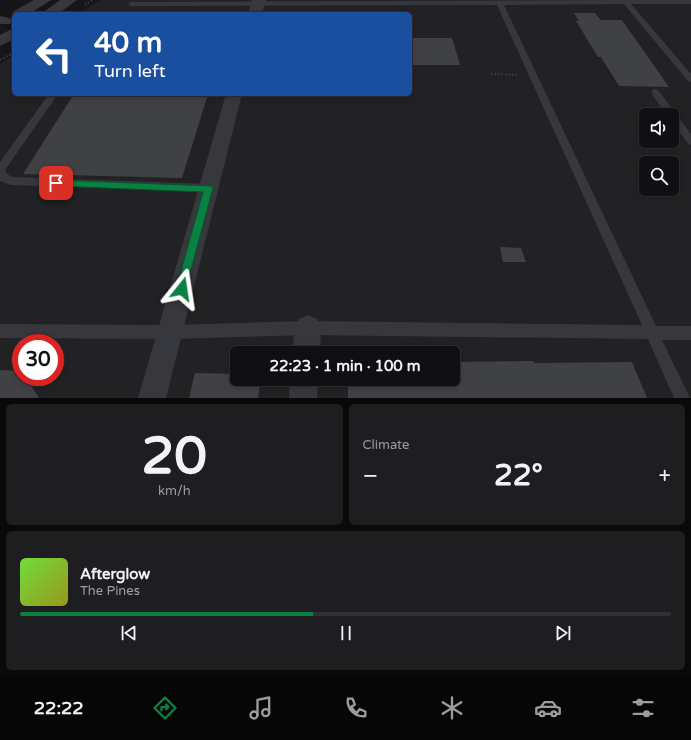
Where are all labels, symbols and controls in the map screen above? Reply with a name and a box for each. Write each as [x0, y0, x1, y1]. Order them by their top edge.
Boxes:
text: 40 m [94, 26, 162, 60]
icon: left [28, 28, 80, 80]
text: Turn left [94, 60, 166, 82]
map controls [639, 108, 679, 196]
button: sound [639, 108, 679, 148]
button: search [639, 156, 679, 196]
pin [39, 166, 73, 200]
icon: arrive [45, 172, 67, 194]
position arrow [161, 268, 203, 310]
speed limit sign: 30 [12, 334, 64, 386]
text: 22:23 · 1 min · 100 m [270, 357, 420, 375]
text: 20 [142, 425, 207, 488]
text: Climate [363, 437, 409, 453]
text: 22° [494, 457, 543, 494]
text: − [363, 463, 378, 489]
text: + [659, 463, 671, 489]
text: km/h [158, 483, 191, 499]
text: Afterglow [80, 565, 150, 583]
text: The Pines [80, 583, 140, 599]
icon: previous [118, 622, 140, 644]
icon: pause [335, 622, 357, 644]
icon: next [552, 622, 574, 644]
icon: directions [151, 694, 179, 722]
icon: music [247, 694, 275, 722]
icon: phone [342, 694, 370, 722]
icon: climate [438, 694, 466, 722]
icon: car [534, 694, 562, 722]
icon: filters [629, 694, 657, 722]
text: 22:22 [34, 697, 84, 719]

